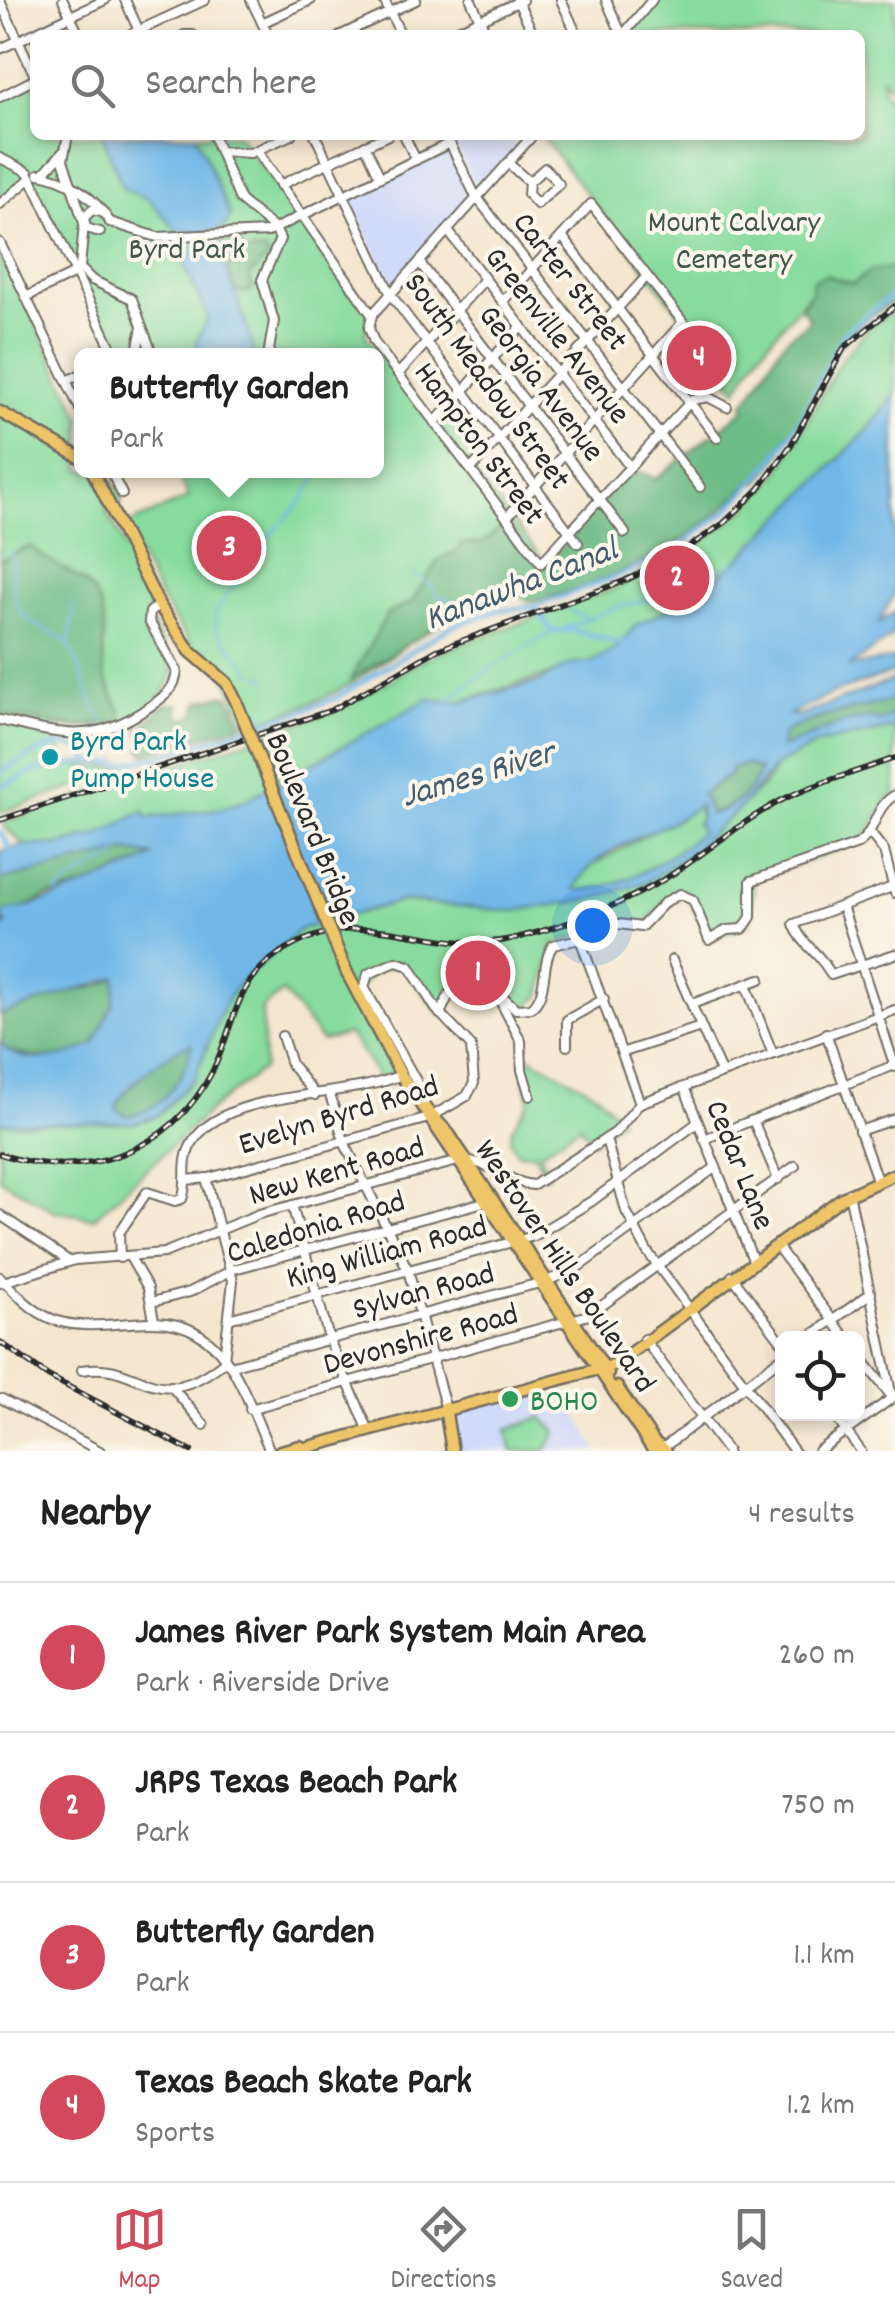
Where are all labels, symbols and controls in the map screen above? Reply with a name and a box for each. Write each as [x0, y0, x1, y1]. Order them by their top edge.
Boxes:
search box [30, 30, 865, 140]
icon: search [65, 58, 120, 113]
text: Search here [145, 58, 317, 113]
park label: Mount Calvary Cemetery [648, 202, 821, 285]
street label: Carter Street [499, 204, 637, 363]
park label: Byrd Park [129, 229, 245, 275]
street label: Greenville Avenue [471, 238, 639, 436]
street label: South Meadow Street [390, 265, 580, 501]
street label: Georgia Avenue [465, 297, 613, 473]
pin: 4 [666, 320, 732, 396]
popup [74, 348, 384, 478]
street label: Hampton Street [400, 354, 554, 536]
text: Butterfly Garden [109, 363, 349, 418]
text: Park [109, 418, 164, 464]
pin: 3 [196, 510, 262, 586]
water label: Kanawha Canal [418, 526, 628, 646]
pin: 2 [644, 540, 710, 616]
place label: Byrd Park Pump House [70, 721, 214, 804]
street label: Boulevard Bridge [251, 727, 370, 933]
water label: James River [396, 729, 565, 824]
marker: Byrd Park Pump House [39, 746, 61, 768]
your location [567, 900, 618, 951]
pin: 1 [446, 936, 510, 1010]
street label: Evelyn Byrd Road [234, 1066, 445, 1170]
street label: Cedar Lane [691, 1094, 784, 1238]
street label: New Kent Road [244, 1127, 430, 1221]
street label: Westover Hills Boulevard [461, 1132, 665, 1404]
street label: Caledonia Road [221, 1181, 411, 1279]
street label: King William Road [282, 1206, 493, 1304]
street label: Sylvan Road [348, 1253, 500, 1335]
street label: Devonshire Road [319, 1294, 524, 1390]
map controls [775, 1331, 865, 1421]
button: locate [775, 1331, 865, 1421]
place label: BOHO [530, 1381, 598, 1427]
marker: BOHO [499, 1388, 521, 1410]
text: Nearby [40, 1486, 150, 1546]
text: 4 results [748, 1493, 855, 1539]
text: James River Park System Main Area [135, 1607, 645, 1662]
text: 1 [69, 1634, 76, 1680]
text: 260 m [779, 1634, 855, 1680]
text: Park · Riverside Drive [135, 1662, 390, 1708]
text: JRPS Texas Beach Park [135, 1757, 457, 1812]
text: 2 [66, 1784, 79, 1830]
text: 750 m [781, 1784, 855, 1830]
text: Park [135, 1812, 190, 1858]
text: Butterfly Garden [135, 1907, 375, 1962]
text: 3 [65, 1934, 80, 1980]
text: 1.1 km [793, 1934, 855, 1980]
text: Park [135, 1962, 190, 2008]
text: Texas Beach Skate Park [135, 2057, 472, 2112]
text: 4 [66, 2084, 79, 2130]
text: 1.2 km [786, 2084, 855, 2130]
text: Sports [135, 2112, 215, 2158]
tab: Map [112, 2202, 167, 2302]
tab: Directions [391, 2202, 497, 2302]
tab: Saved [721, 2202, 783, 2302]

